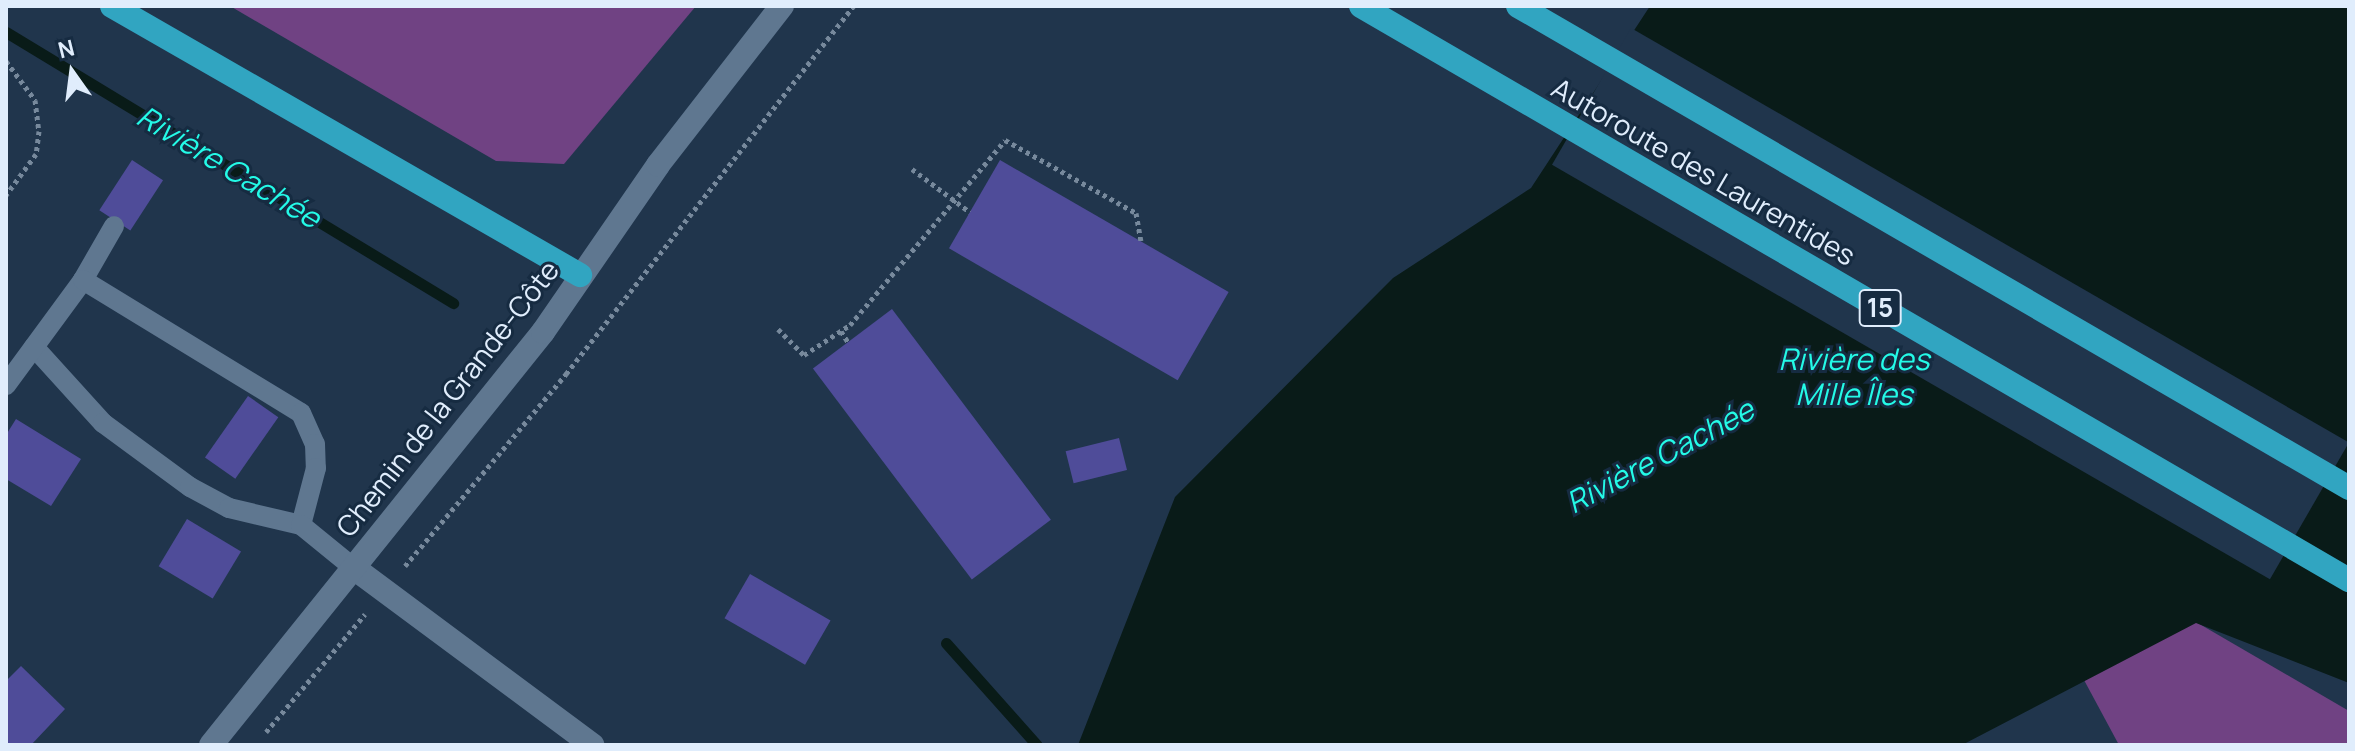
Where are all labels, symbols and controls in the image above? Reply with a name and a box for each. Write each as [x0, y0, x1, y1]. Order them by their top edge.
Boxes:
north arrow [32, 32, 112, 112]
text: N [55, 32, 77, 65]
street label: Autoroute des Laurentides [1546, 70, 1862, 272]
water label: Rivière Cachée [131, 98, 327, 236]
street label: Chemin de la Grande-Côte [329, 253, 565, 543]
road number: 15 [1858, 286, 1902, 330]
water label: Rivière des Mille Îles [1779, 341, 1929, 412]
water label: Rivière Cachée [1560, 391, 1760, 521]

